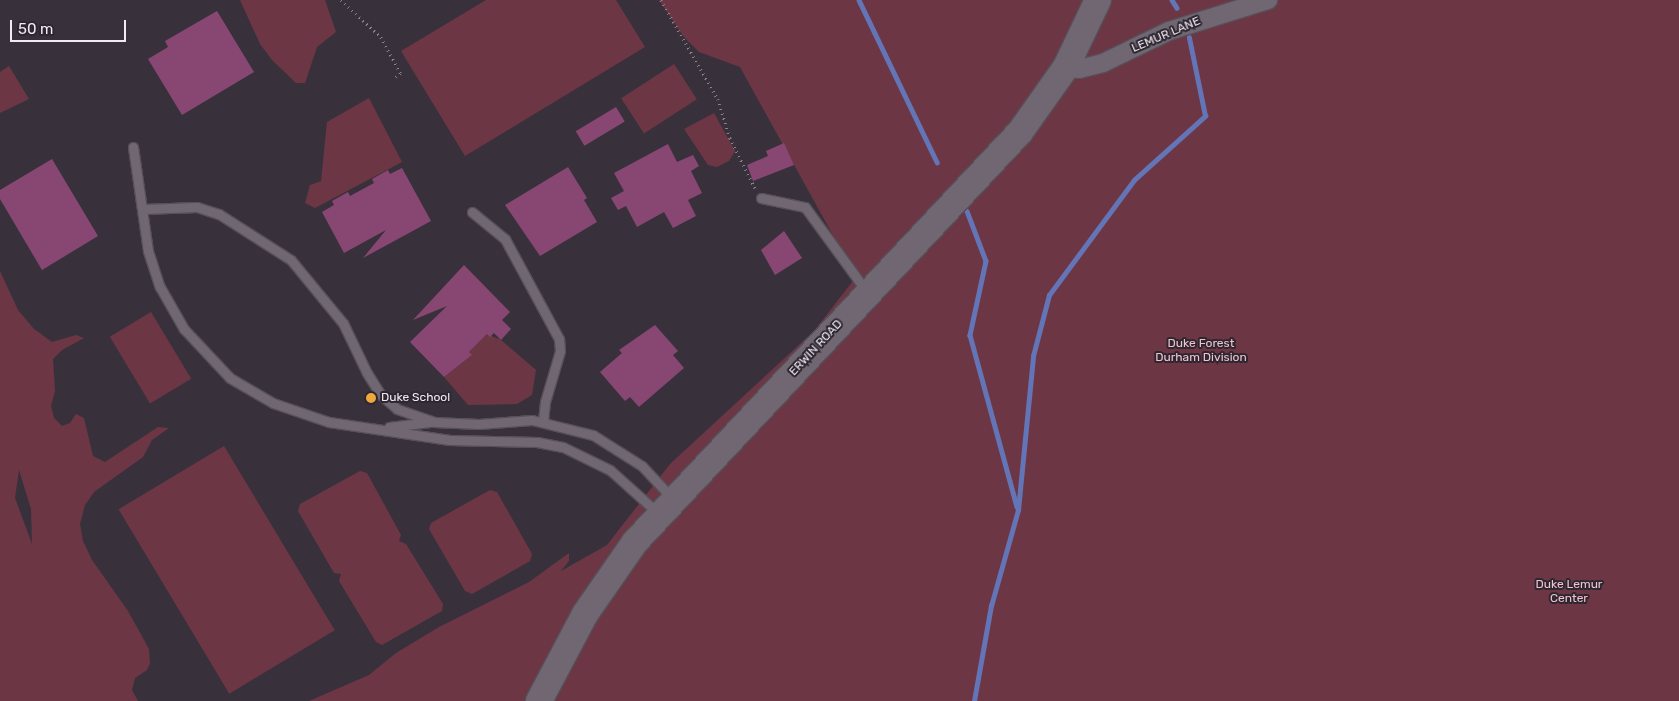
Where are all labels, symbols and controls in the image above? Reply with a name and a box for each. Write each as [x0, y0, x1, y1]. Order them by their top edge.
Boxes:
scale bar [12, 10, 129, 42]
street label: LEMUR LANE [1130, 14, 1202, 56]
text: 50 m [18, 20, 53, 38]
street label: ERWIN ROAD [786, 317, 846, 379]
park label: Duke Forest Durham Division [1155, 337, 1247, 365]
place label: Duke School [381, 391, 450, 405]
marker: Duke School [365, 392, 377, 404]
park label: Duke Lemur Center [1536, 578, 1602, 606]

